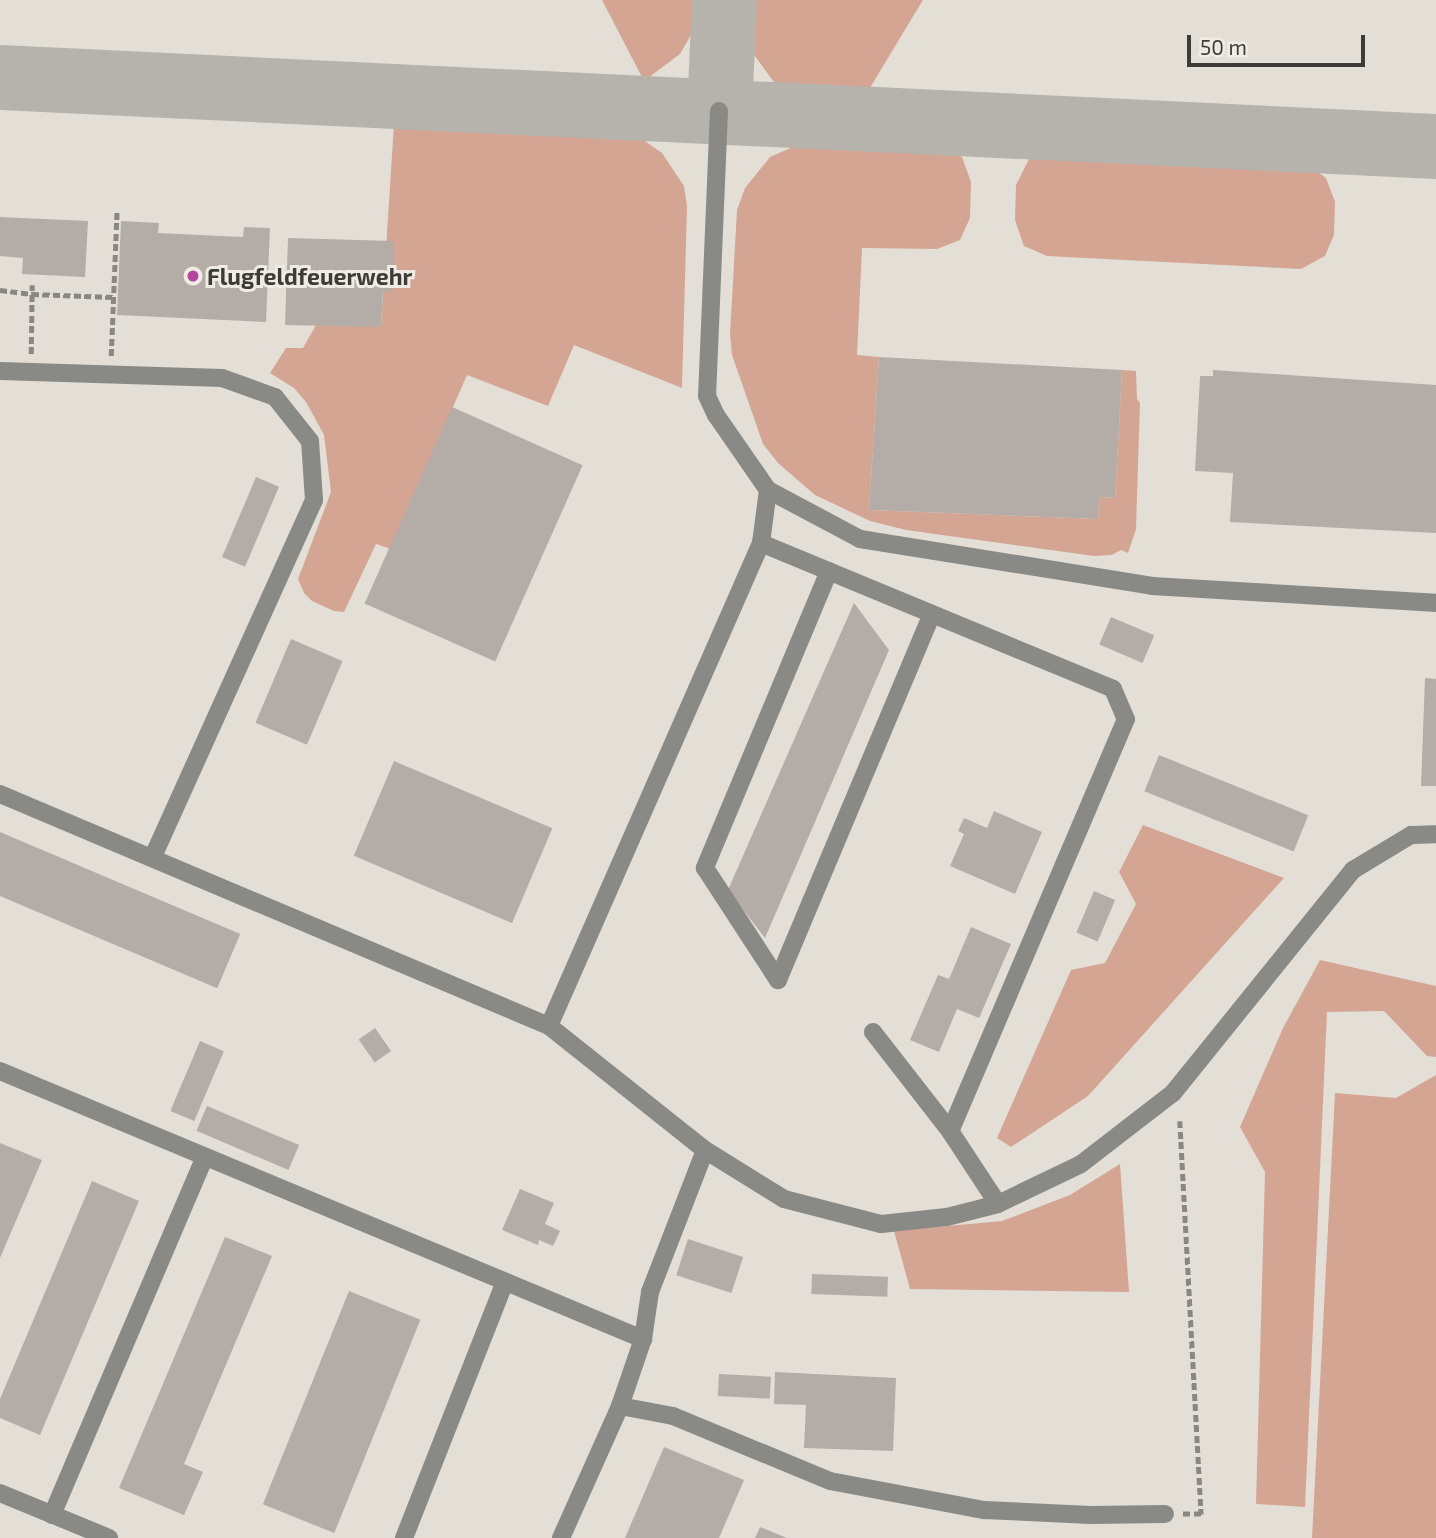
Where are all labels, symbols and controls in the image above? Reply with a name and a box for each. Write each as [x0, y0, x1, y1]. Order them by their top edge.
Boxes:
scale bar [1191, 21, 1370, 65]
text: 50 m [1200, 34, 1247, 59]
place label: Flugfeldfeuerwehr [207, 262, 412, 290]
marker: Flugfeldfeuerwehr [185, 268, 201, 284]

